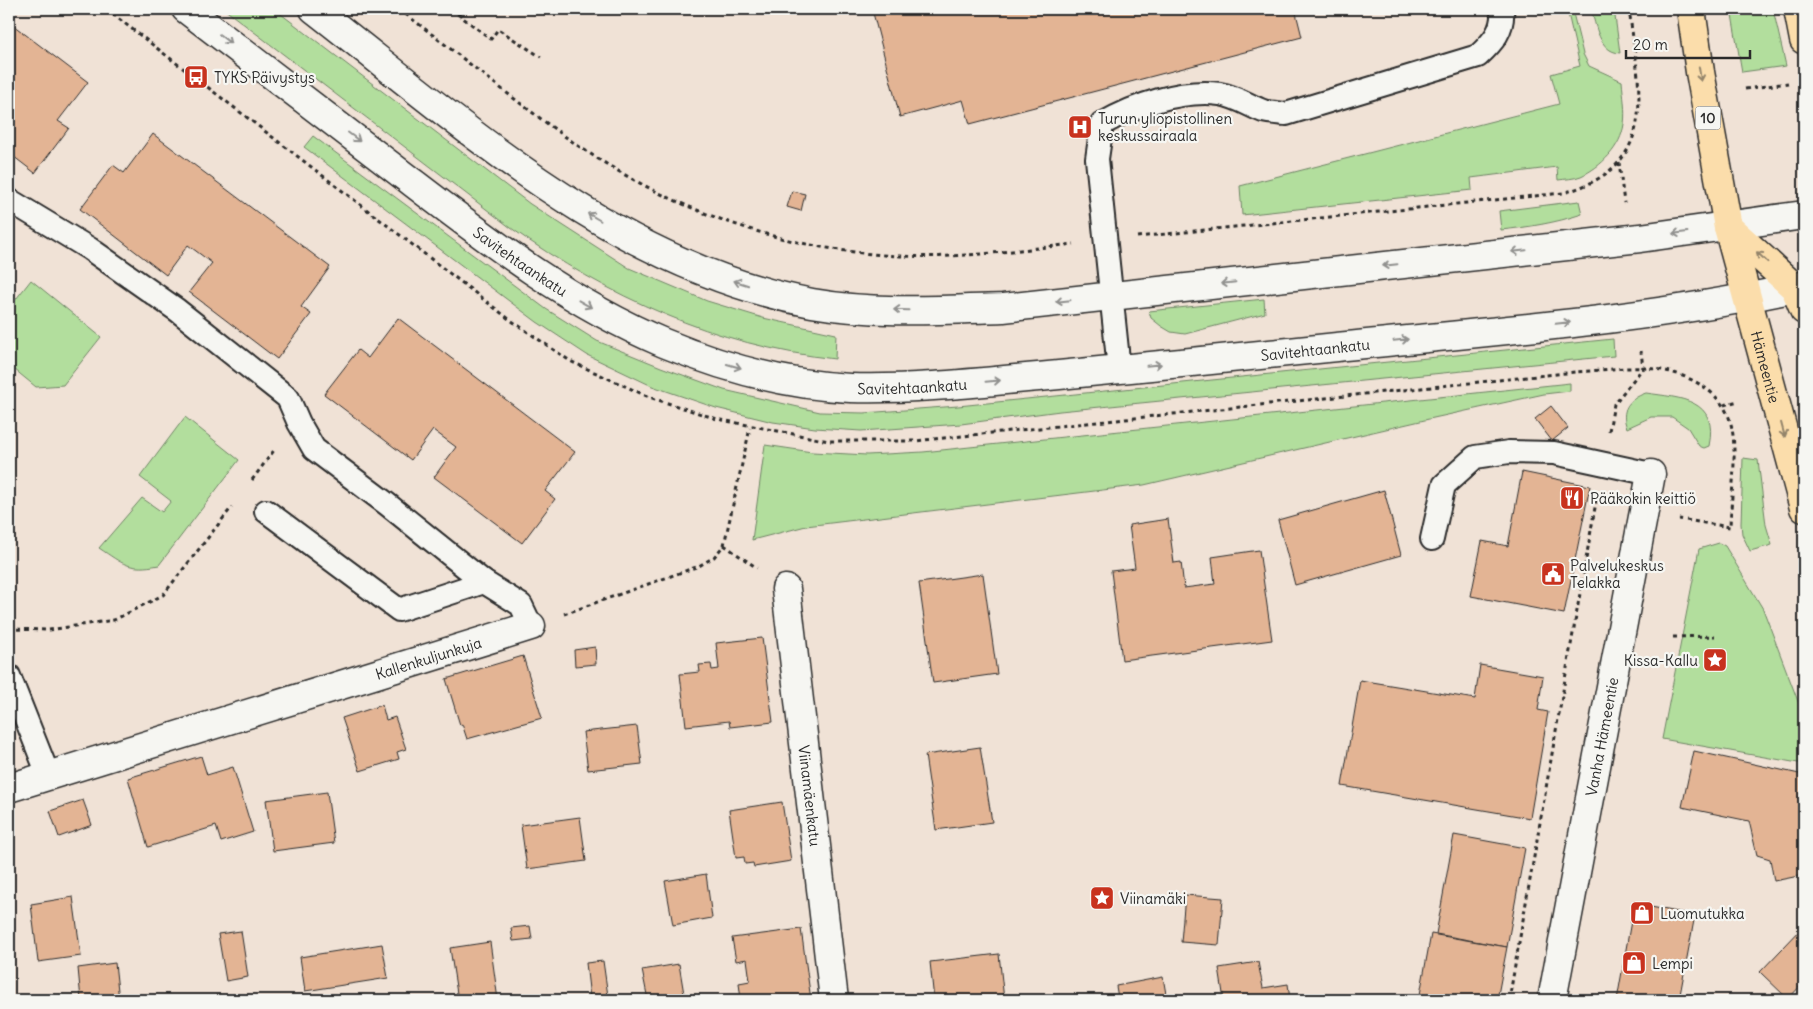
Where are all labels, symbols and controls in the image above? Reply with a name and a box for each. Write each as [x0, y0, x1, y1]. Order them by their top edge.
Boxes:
scale bar [1626, 28, 1749, 60]
one-way arrow [218, 33, 231, 44]
text: 20 m [1633, 35, 1668, 54]
bus stop icon: TYKS Päivystys [183, 64, 209, 90]
one-way arrow [1696, 66, 1706, 82]
place label: TYKS Päivystys [214, 68, 315, 87]
road number: 10 [1696, 106, 1720, 130]
place label: Turun yliopistollinen keskussairaala [1098, 109, 1232, 145]
hospital icon: Turun yliopistollinen keskussairaala [1067, 114, 1093, 140]
one-way arrow [347, 132, 360, 143]
one-way arrow [587, 211, 601, 221]
street label: Savitehtaankatu [470, 222, 571, 300]
one-way arrow [1672, 228, 1688, 238]
one-way arrow [1511, 246, 1527, 256]
one-way arrow [1755, 251, 1768, 263]
one-way arrow [1382, 261, 1398, 270]
one-way arrow [734, 278, 749, 287]
one-way arrow [1220, 278, 1236, 288]
one-way arrow [1055, 296, 1071, 306]
one-way arrow [577, 299, 592, 309]
one-way arrow [893, 306, 909, 315]
one-way arrow [1554, 318, 1570, 328]
street label: Hämeentie [1747, 329, 1785, 405]
street label: Savitehtaankatu [1260, 334, 1371, 364]
one-way arrow [1393, 335, 1409, 345]
one-way arrow [1146, 361, 1162, 370]
one-way arrow [726, 362, 742, 372]
street label: Savitehtaankatu [857, 374, 968, 398]
one-way arrow [985, 376, 1001, 385]
one-way arrow [1778, 422, 1788, 438]
restaurant icon: Pääkokin keittiö [1559, 485, 1585, 511]
place label: Pääkokin keittiö [1590, 489, 1696, 508]
place label: Palvelukeskus Telakka [1570, 556, 1664, 592]
public building icon: Palvelukeskus Telakka [1540, 561, 1566, 587]
street label: Kallenkuljunkuja [373, 632, 484, 683]
place icon: Kissa-Kallu [1702, 647, 1728, 673]
place label: Kissa-Kallu [1624, 651, 1698, 670]
street label: Vanha Hämeentie [1581, 676, 1622, 798]
street label: Viinamäenkatu [795, 744, 825, 847]
place icon: Viinamäki [1089, 885, 1115, 911]
place label: Viinamäki [1120, 889, 1186, 908]
shop icon: Luomutukka [1629, 900, 1655, 926]
place label: Luomutukka [1660, 904, 1745, 923]
shop icon: Lempi [1621, 950, 1647, 976]
place label: Lempi [1652, 954, 1693, 973]

